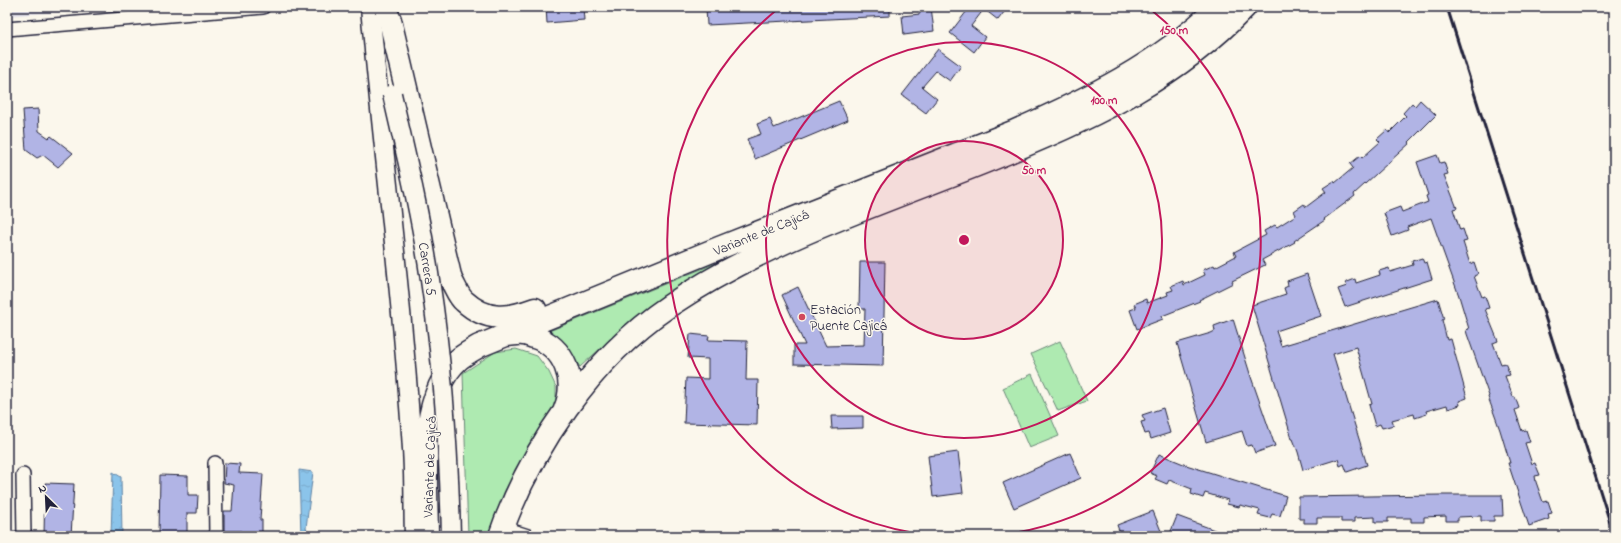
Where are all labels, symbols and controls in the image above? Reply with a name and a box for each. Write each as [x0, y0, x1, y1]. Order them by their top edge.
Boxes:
text: 150 m [1160, 22, 1189, 40]
text: 100 m [1091, 92, 1118, 110]
text: 50 m [1022, 162, 1047, 180]
street label: Variante de Cajicá [710, 205, 813, 263]
centre of rings [957, 233, 971, 247]
street label: Carrera 5 [412, 241, 441, 297]
place label: Estación Puente Cajicá [810, 300, 887, 337]
marker: Estación Puente Cajicá [797, 312, 807, 322]
street label: Variante de Cajicá [418, 416, 443, 519]
north arrow [26, 477, 66, 517]
text: N [36, 480, 49, 498]

